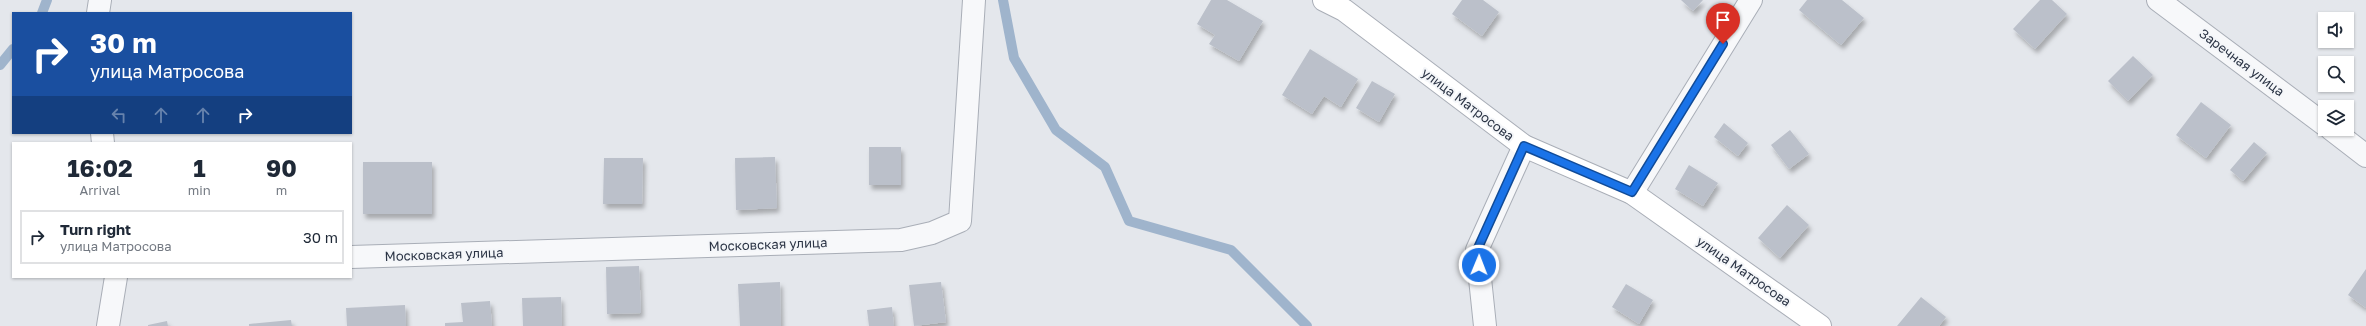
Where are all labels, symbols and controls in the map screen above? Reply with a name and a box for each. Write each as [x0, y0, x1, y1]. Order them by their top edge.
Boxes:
pin [1706, 3, 1740, 44]
icon: arrive [1712, 9, 1734, 31]
map controls [2318, 12, 2354, 136]
button: sound [2318, 12, 2354, 48]
street label: Заречная улица [2196, 25, 2288, 99]
text: 30 m [90, 26, 157, 59]
icon: right [24, 28, 76, 80]
button: search [2318, 56, 2354, 92]
text: улица Матросова [90, 60, 244, 82]
street label: улица Матросова [1419, 64, 1517, 144]
button: layers [2318, 100, 2354, 136]
icon: left [108, 104, 130, 126]
icon: ahead [150, 104, 172, 126]
icon: ahead [192, 104, 214, 126]
icon: right [234, 104, 256, 126]
text: 16:02 [67, 153, 133, 182]
text: 1 [193, 153, 206, 182]
text: 90 [266, 153, 297, 182]
text: Arrival [80, 182, 120, 198]
text: min [188, 182, 211, 198]
text: m [276, 182, 287, 198]
text: Turn right [60, 220, 131, 238]
icon: right [26, 226, 48, 248]
text: 30 m [303, 228, 338, 246]
street label: улица Матросова [1694, 232, 1794, 310]
street label: Московская улица [708, 234, 828, 254]
text: улица Матросова [60, 238, 171, 254]
street label: Московская улица [384, 244, 504, 264]
position arrow [1458, 244, 1500, 286]

